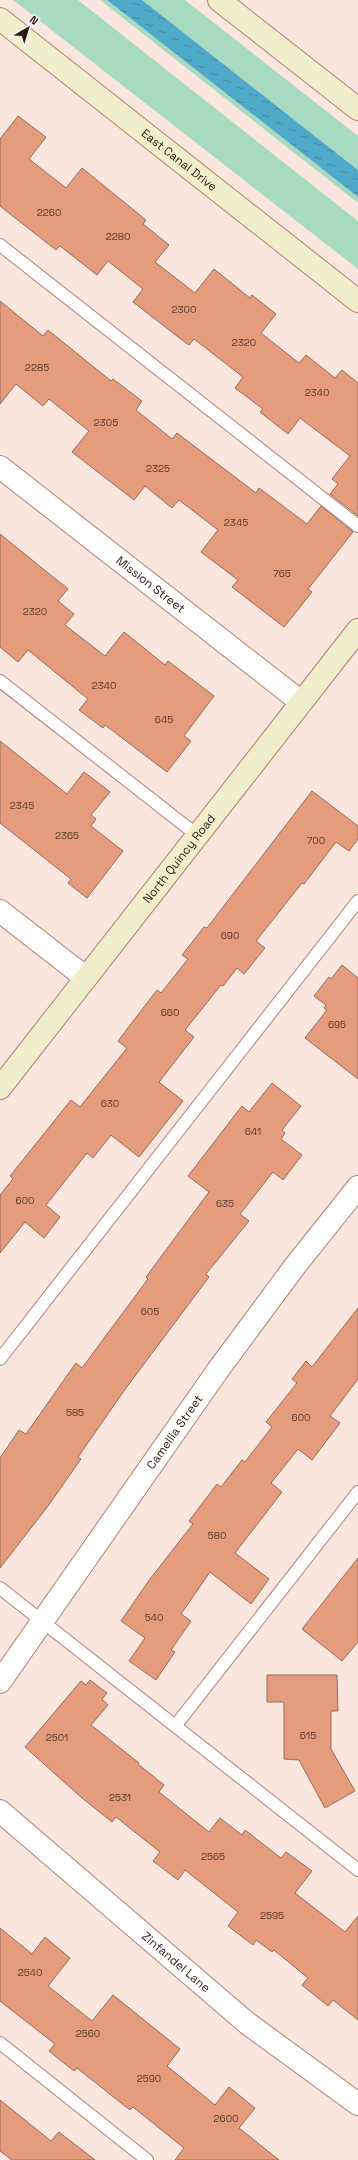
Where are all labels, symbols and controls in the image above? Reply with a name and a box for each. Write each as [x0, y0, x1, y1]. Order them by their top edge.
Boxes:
north arrow [8, 8, 48, 48]
text: N [27, 12, 41, 28]
street label: East Canal Drive [138, 125, 220, 195]
house number: 2260 [37, 206, 61, 219]
house number: 2280 [106, 230, 130, 243]
house number: 2300 [172, 303, 196, 316]
house number: 2320 [232, 336, 256, 349]
house number: 2285 [25, 361, 49, 374]
house number: 2340 [305, 386, 329, 399]
house number: 2305 [94, 416, 118, 429]
house number: 2325 [146, 462, 170, 475]
house number: 2345 [224, 516, 248, 529]
street label: Mission Street [113, 553, 188, 617]
house number: 765 [273, 567, 291, 580]
house number: 2320 [23, 605, 47, 618]
house number: 2340 [92, 679, 116, 692]
house number: 645 [155, 713, 173, 726]
house number: 2345 [10, 799, 34, 812]
street label: North Quincy Road [139, 811, 219, 906]
house number: 2365 [55, 829, 79, 842]
house number: 700 [307, 834, 325, 847]
house number: 690 [221, 929, 239, 942]
house number: 660 [161, 1006, 179, 1019]
house number: 695 [328, 1018, 346, 1031]
house number: 630 [101, 1097, 119, 1110]
house number: 641 [245, 1125, 261, 1138]
house number: 600 [16, 1194, 34, 1207]
house number: 635 [216, 1197, 234, 1210]
house number: 605 [141, 1305, 159, 1318]
street label: Camellia Street [143, 1391, 206, 1472]
house number: 585 [66, 1406, 84, 1419]
house number: 600 [292, 1411, 310, 1424]
house number: 580 [208, 1529, 226, 1542]
house number: 540 [145, 1611, 163, 1624]
house number: 615 [300, 1729, 316, 1742]
house number: 2501 [46, 1731, 68, 1744]
house number: 2531 [109, 1791, 131, 1804]
house number: 2565 [201, 1850, 225, 1863]
house number: 2595 [260, 1909, 284, 1922]
street label: Zinfandel Lane [138, 1928, 214, 1996]
house number: 2540 [18, 1966, 42, 1979]
house number: 2560 [76, 2027, 100, 2040]
house number: 2590 [137, 2072, 161, 2085]
house number: 2600 [214, 2112, 238, 2125]

